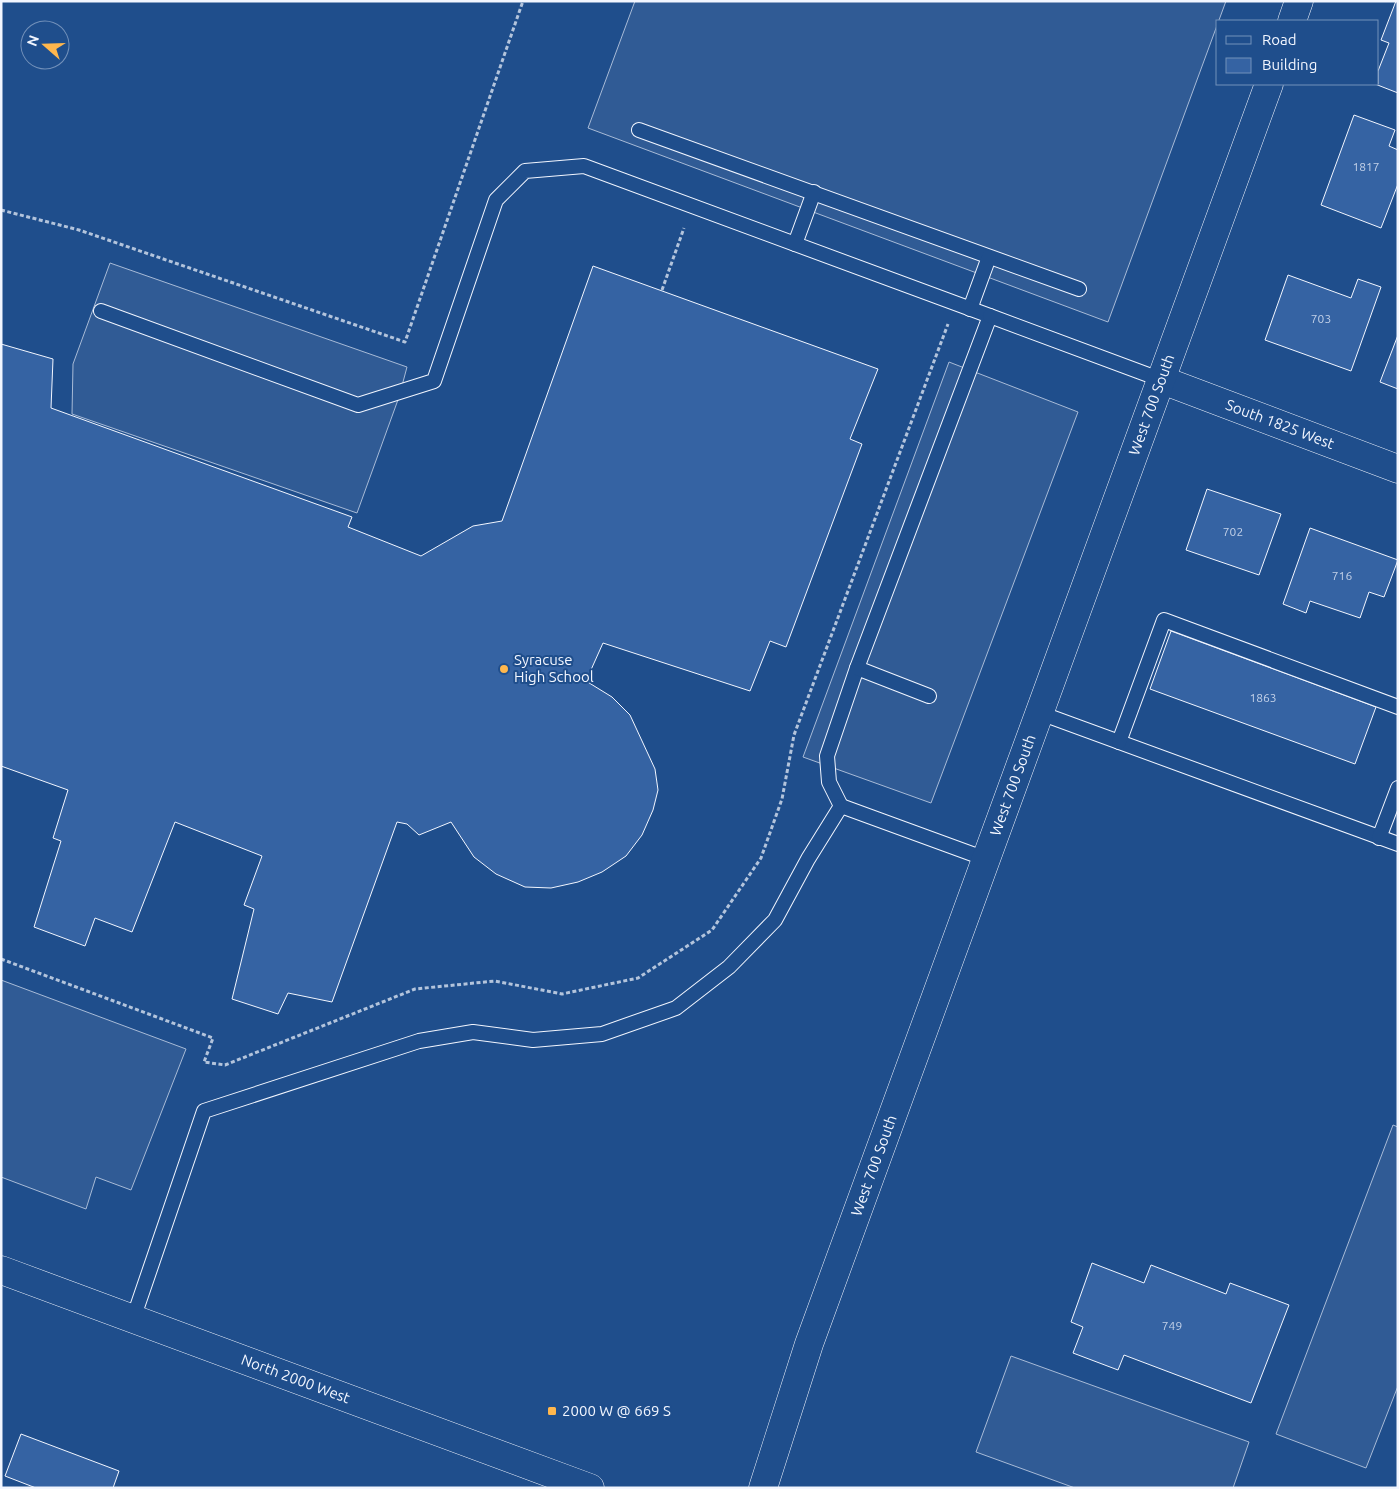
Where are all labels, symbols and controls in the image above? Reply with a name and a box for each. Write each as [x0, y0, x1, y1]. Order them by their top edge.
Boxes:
north arrow [20, 20, 70, 70]
legend [1216, 20, 1379, 85]
text: Road [1262, 31, 1297, 48]
text: N [23, 33, 42, 48]
text: Building [1262, 56, 1317, 73]
house number: 1817 [1352, 160, 1380, 173]
house number: 703 [1311, 312, 1331, 325]
street label: West 700 South [1125, 352, 1178, 457]
street label: South 1825 West [1223, 396, 1337, 452]
house number: 702 [1223, 525, 1243, 538]
house number: 716 [1332, 569, 1352, 582]
place label: Syracuse High School [514, 651, 594, 685]
marker: Syracuse High School [498, 663, 510, 675]
house number: 1863 [1249, 691, 1277, 704]
street label: West 700 South [986, 732, 1039, 838]
street label: West 700 South [847, 1113, 900, 1218]
house number: 749 [1162, 1319, 1182, 1332]
street label: North 2000 West [239, 1351, 353, 1406]
place label: 2000 W @ 669 S [562, 1402, 671, 1419]
marker: 2000 W @ 669 S [546, 1405, 558, 1417]

